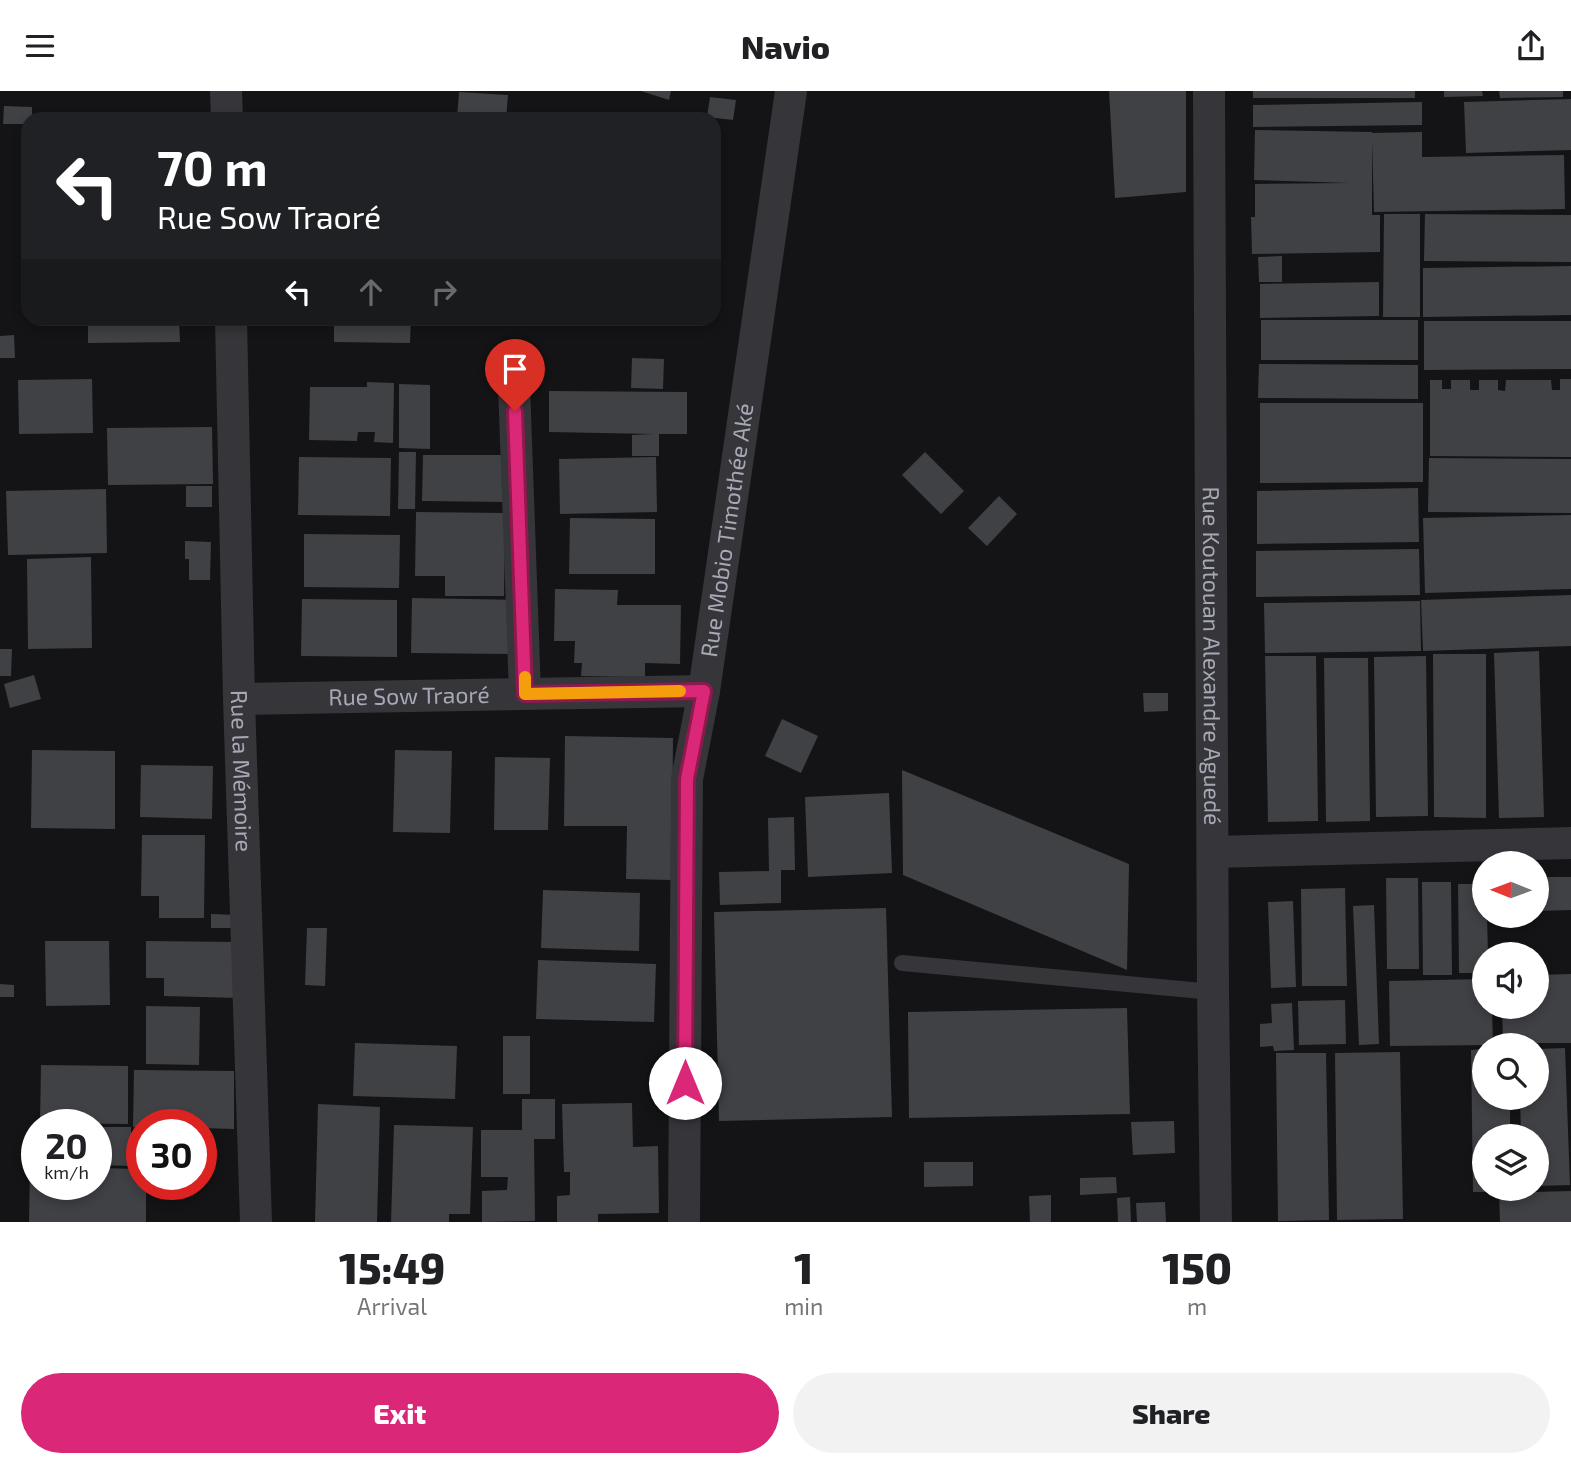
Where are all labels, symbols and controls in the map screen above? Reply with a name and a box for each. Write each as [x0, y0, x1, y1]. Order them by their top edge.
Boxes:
icon: menu [21, 27, 59, 65]
text: Navio [741, 27, 830, 65]
icon: share [1512, 27, 1550, 65]
text: 70 m [157, 137, 268, 196]
icon: left [42, 140, 133, 231]
text: Rue Sow Traoré [157, 197, 381, 235]
icon: left [279, 273, 317, 311]
icon: ahead [352, 273, 390, 311]
icon: right [425, 273, 463, 311]
pin [485, 339, 545, 411]
icon: arrive [496, 350, 534, 388]
street label: Rue Mobio Timothée Aké [694, 401, 759, 659]
street label: Rue Koutouan Alexandre Aguedé [1198, 487, 1227, 825]
street label: Rue Sow Traoré [328, 680, 490, 710]
street label: Rue la Mémoire [226, 689, 259, 852]
north arrow [1472, 851, 1549, 927]
map controls [1472, 851, 1549, 1201]
button: sound [1472, 942, 1549, 1019]
button: search [1472, 1033, 1549, 1110]
position arrow [648, 1046, 722, 1120]
speed limit sign: 30 [126, 1109, 217, 1200]
text: 20 [45, 1124, 88, 1166]
button: layers [1472, 1124, 1549, 1201]
text: km/h [44, 1161, 89, 1183]
text: 15:49 [339, 1242, 445, 1292]
text: 1 [794, 1242, 813, 1292]
text: 150 [1162, 1242, 1232, 1292]
text: Arrival [357, 1292, 427, 1320]
text: min [784, 1292, 823, 1320]
text: m [1187, 1292, 1207, 1320]
button: Exit [21, 1373, 779, 1453]
button: Share [793, 1373, 1550, 1453]

